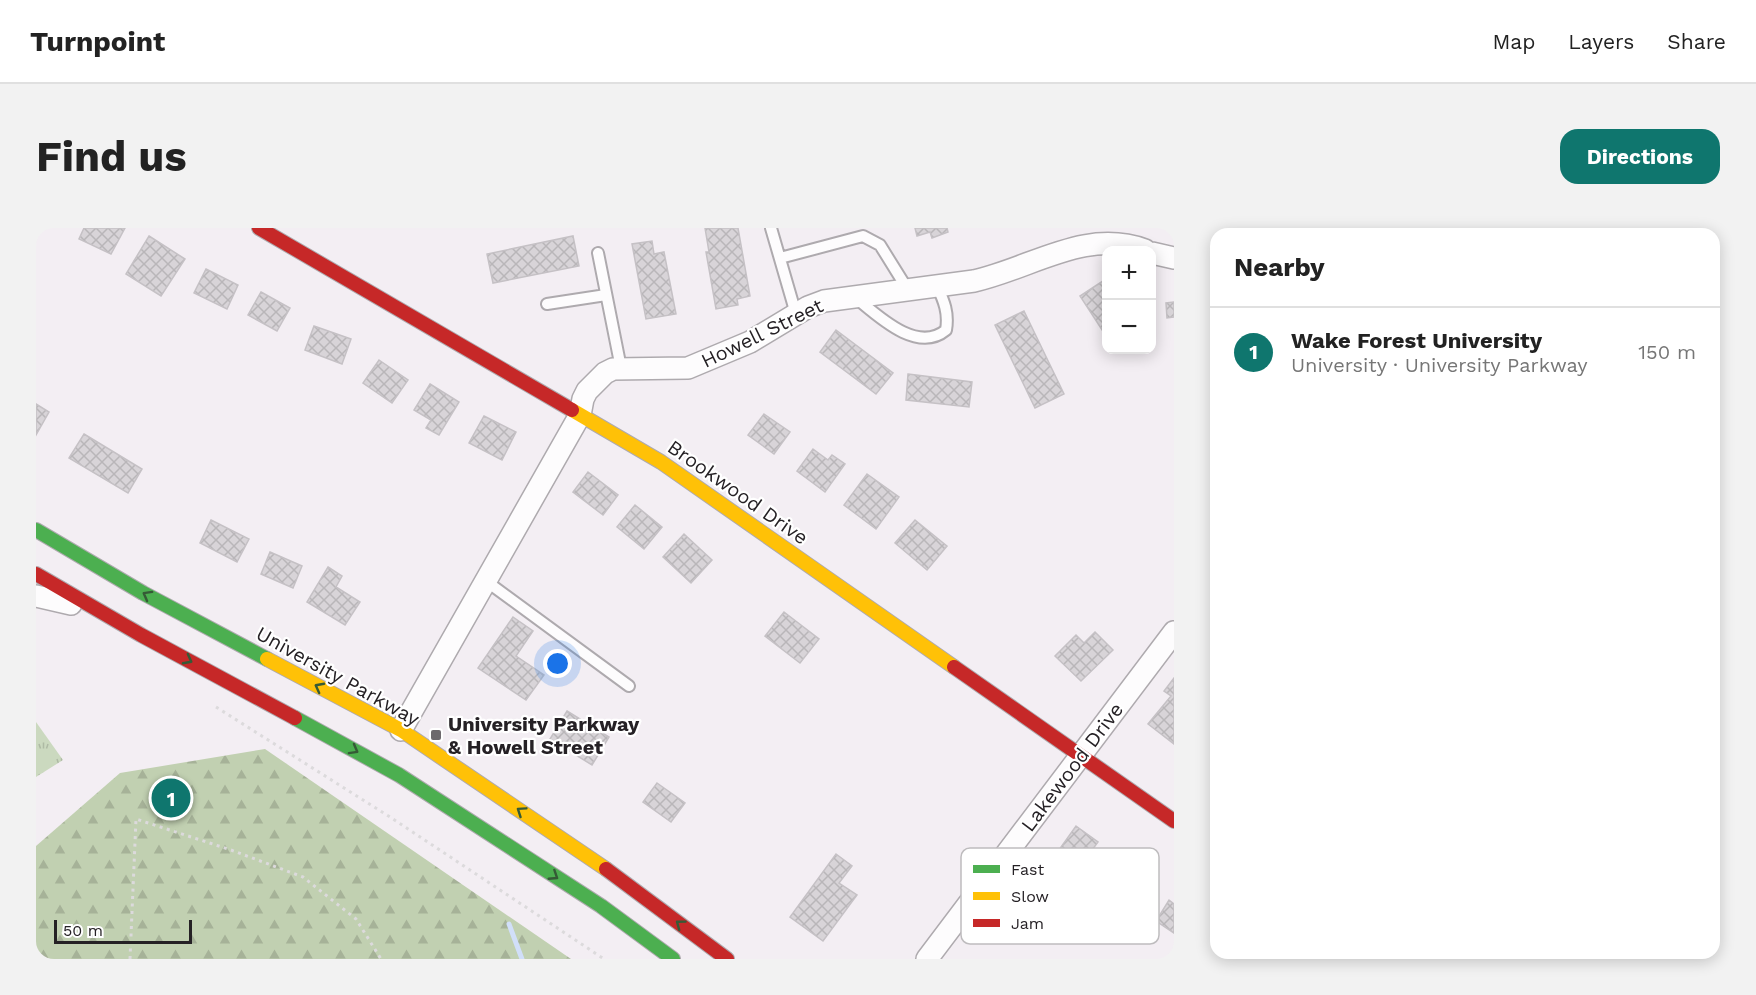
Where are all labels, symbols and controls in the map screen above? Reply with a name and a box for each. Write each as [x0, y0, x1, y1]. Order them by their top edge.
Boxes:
text: Turnpoint [30, 25, 165, 58]
text: Map [1492, 29, 1535, 54]
text: Layers [1568, 29, 1634, 54]
text: Share [1667, 29, 1726, 54]
button: Directions [1560, 129, 1720, 184]
text: Find us [36, 132, 187, 181]
map controls [1102, 246, 1156, 354]
button: + [1102, 246, 1156, 300]
text: Nearby [1234, 252, 1325, 282]
street label: Howell Street [697, 293, 827, 373]
button: − [1102, 300, 1156, 354]
text: Wake Forest University [1291, 328, 1542, 353]
text: 1 [1249, 340, 1258, 364]
text: 150 m [1638, 340, 1696, 364]
text: University · University Parkway [1291, 353, 1588, 377]
street label: Brookwood Drive [663, 435, 813, 549]
one-way arrow [143, 591, 153, 602]
street label: University Parkway [252, 621, 424, 731]
your location [543, 649, 572, 678]
one-way arrow [181, 653, 192, 664]
one-way arrow [315, 683, 326, 694]
street label: Lakewood Drive [1016, 698, 1128, 836]
place label: University Parkway & Howell Street [448, 712, 640, 759]
marker: University Parkway & Howell Street [429, 728, 443, 742]
one-way arrow [348, 743, 358, 754]
pin: 1 [152, 776, 190, 820]
one-way arrow [516, 807, 527, 818]
legend [961, 848, 1159, 944]
text: Fast [1011, 860, 1044, 879]
one-way arrow [548, 869, 559, 880]
text: Slow [1011, 887, 1049, 906]
text: Jam [1011, 914, 1044, 933]
scale bar [54, 917, 192, 944]
one-way arrow [676, 920, 687, 931]
text: 50 m [63, 921, 103, 940]

